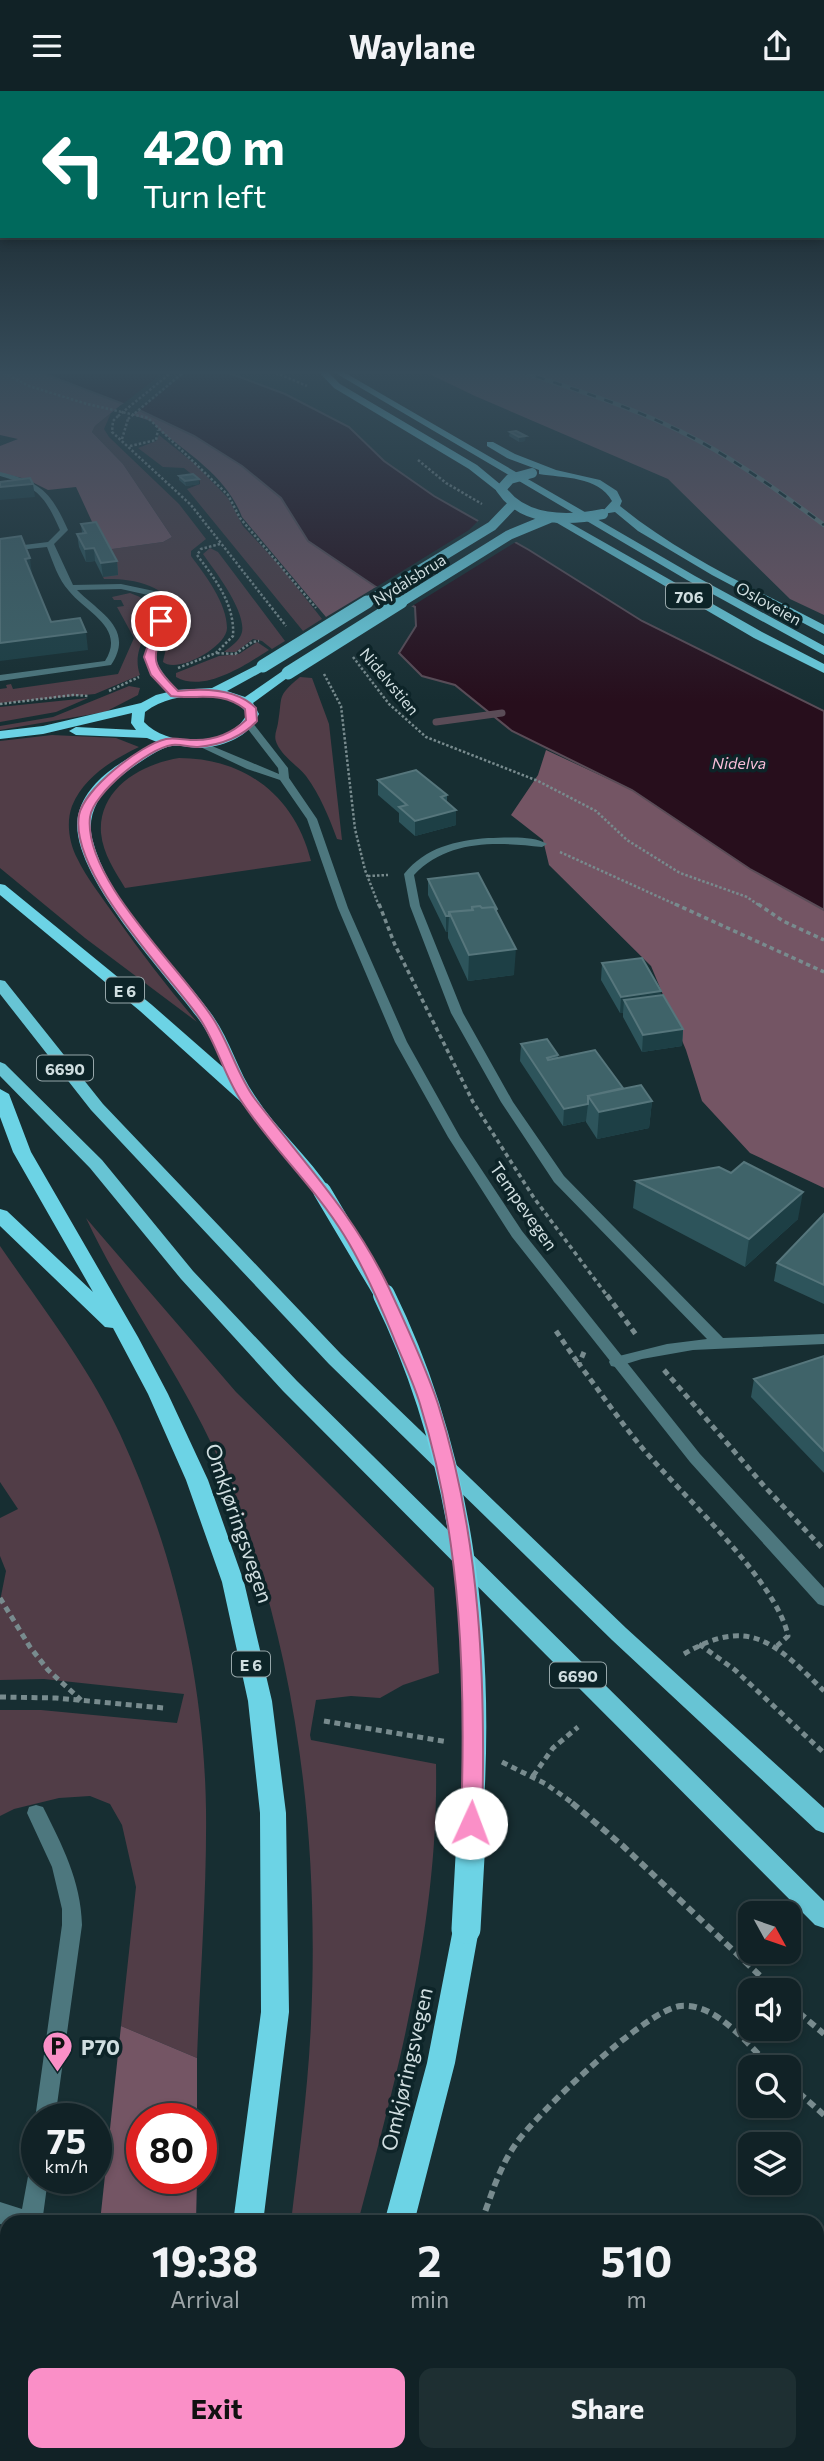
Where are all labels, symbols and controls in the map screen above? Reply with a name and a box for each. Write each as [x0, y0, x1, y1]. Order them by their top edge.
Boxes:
text: Waylane [349, 26, 475, 66]
icon: menu [28, 27, 66, 65]
icon: share [758, 27, 796, 65]
text: 420 m [143, 115, 285, 175]
icon: left [28, 119, 119, 210]
text: Turn left [143, 175, 267, 215]
street label: Nydalsbrua [369, 549, 449, 609]
street label: Osloveien [733, 577, 805, 629]
road number: 706 [666, 583, 712, 609]
pin [131, 591, 191, 651]
icon: arrive [142, 602, 180, 640]
street label: Nidelvstien [357, 644, 423, 718]
water label: Nidelva [712, 753, 766, 772]
road number: E 6 [106, 977, 144, 1002]
road number: 6690 [37, 1056, 93, 1081]
street label: Tempevegen [485, 1157, 563, 1255]
street label: Omkjøringsvegen [201, 1440, 279, 1606]
road number: E 6 [232, 1651, 270, 1677]
road number: 6690 [550, 1663, 606, 1687]
position arrow [434, 1786, 508, 1860]
north arrow [738, 1901, 802, 1963]
map controls [738, 1901, 801, 2195]
button: sound [738, 1978, 801, 2041]
street label: Omkjøringsvegen [375, 1985, 437, 2153]
parking icon: P70 [41, 2029, 75, 2073]
place label: P70 [81, 2034, 120, 2059]
button: search [738, 2055, 801, 2118]
speed limit sign: 80 [126, 2103, 217, 2194]
text: 75 [47, 2118, 86, 2161]
button: layers [738, 2132, 801, 2195]
text: km/h [45, 2155, 88, 2177]
text: 19:38 [152, 2234, 258, 2286]
text: 2 [418, 2234, 441, 2286]
text: 510 [601, 2234, 672, 2286]
text: Arrival [170, 2285, 240, 2313]
text: min [410, 2285, 449, 2313]
text: m [627, 2285, 647, 2313]
button: Exit [28, 2368, 405, 2448]
button: Share [419, 2368, 796, 2448]

